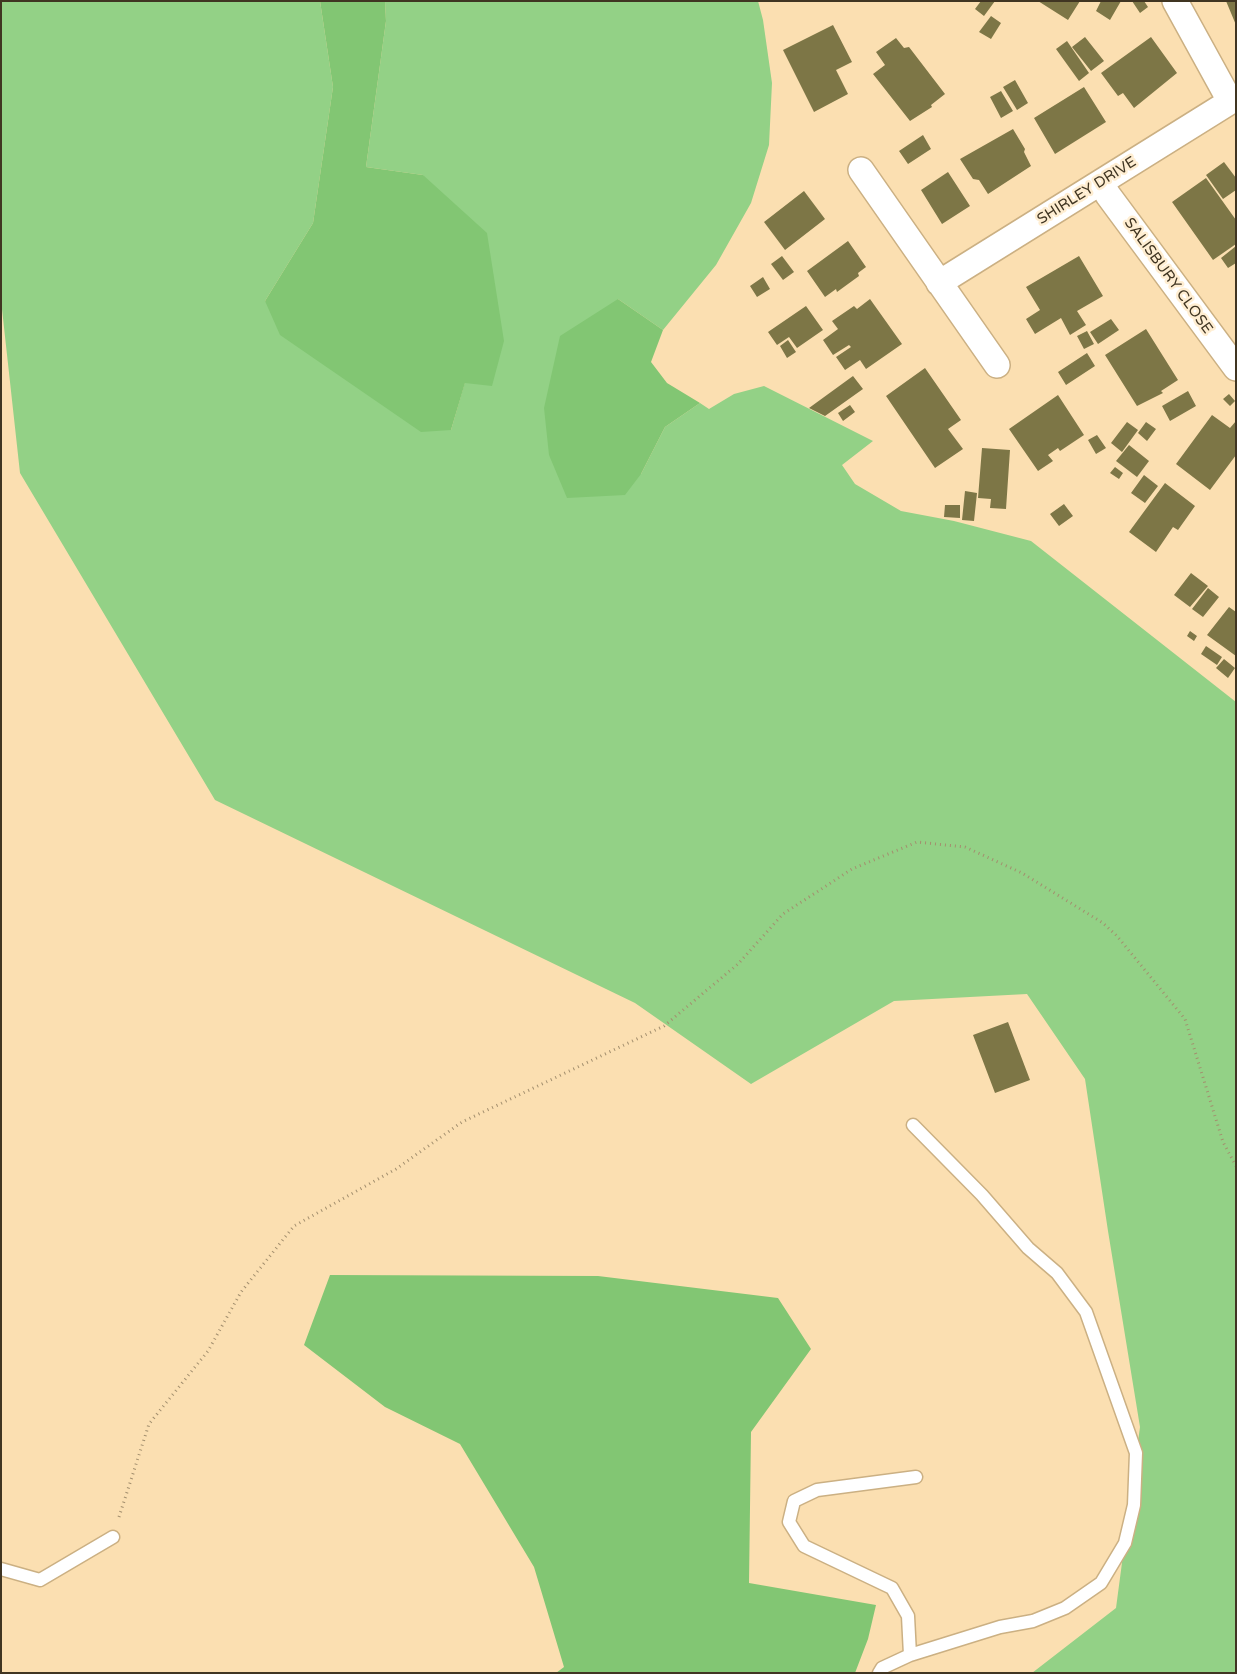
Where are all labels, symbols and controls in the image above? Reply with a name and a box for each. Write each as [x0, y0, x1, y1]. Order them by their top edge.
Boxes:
street label: SHIRLEY DRIVE [1034, 153, 1140, 229]
street label: SALISBURY CLOSE [1120, 215, 1216, 337]

